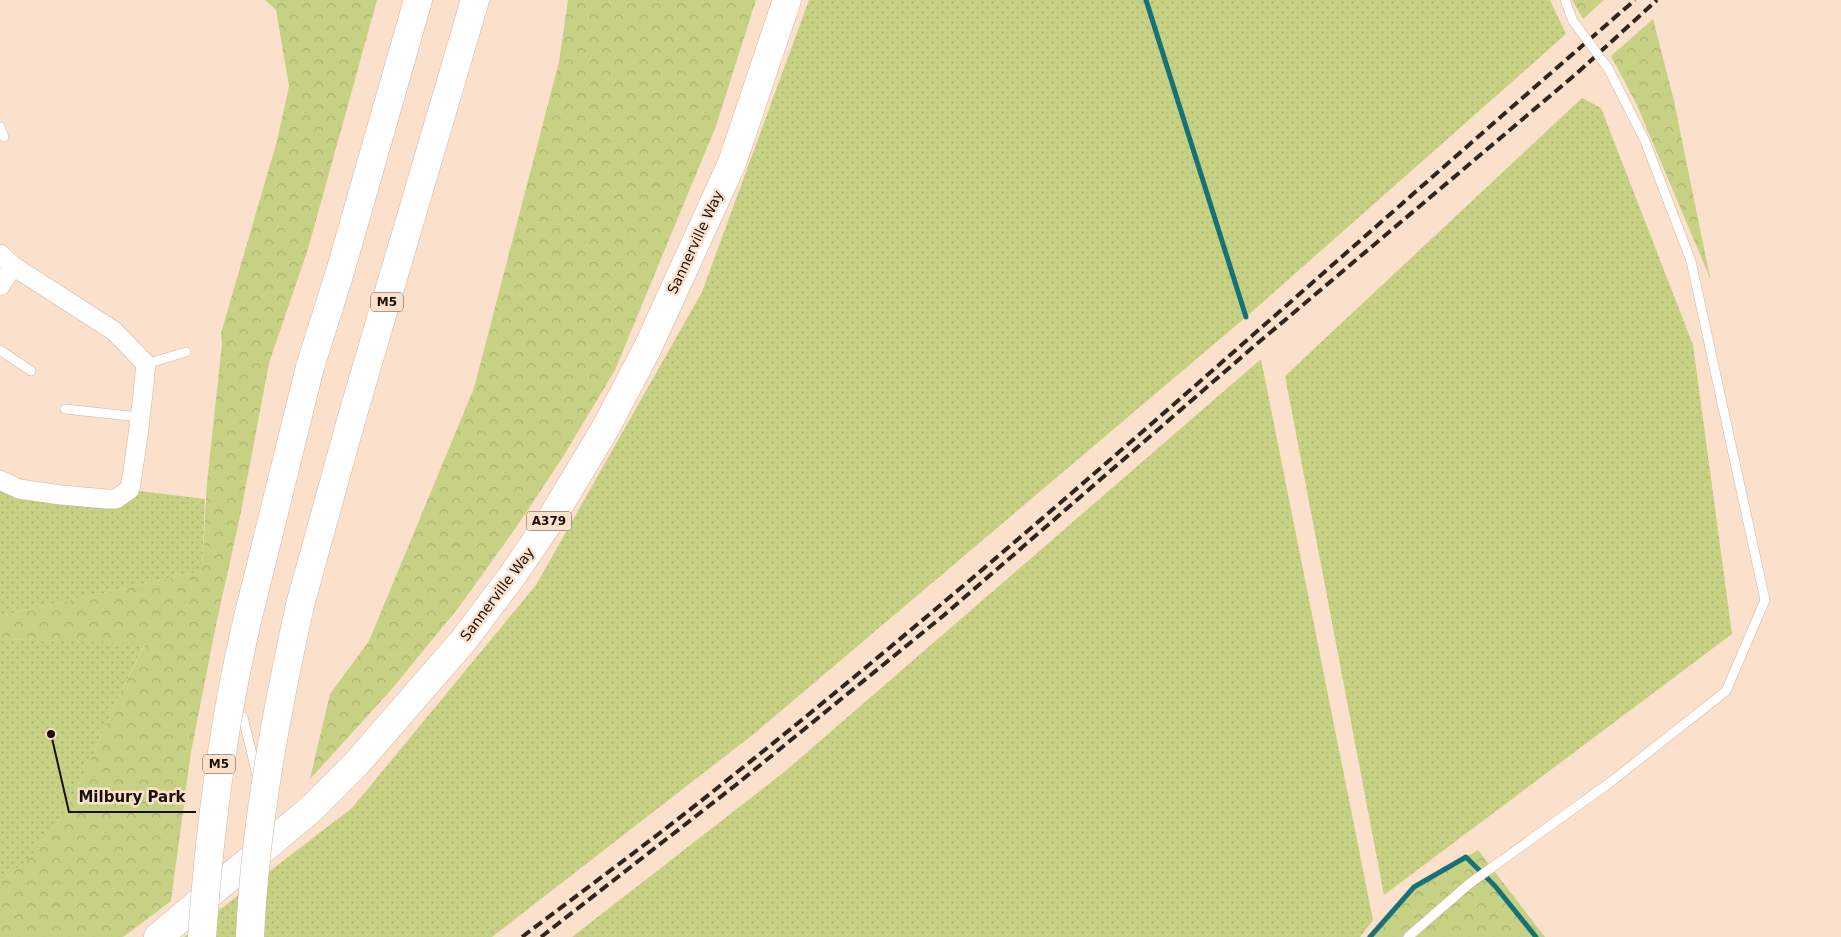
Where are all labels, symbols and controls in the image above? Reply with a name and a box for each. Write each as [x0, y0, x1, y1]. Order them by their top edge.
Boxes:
street label: Sannerville Way [664, 188, 726, 296]
road number: M5 [371, 292, 403, 312]
road number: A379 [526, 512, 572, 530]
street label: Sannerville Way [457, 544, 537, 644]
road number: M5 [203, 754, 235, 774]
callout: Milbury Park [69, 782, 196, 812]
text: Milbury Park [78, 788, 187, 806]

